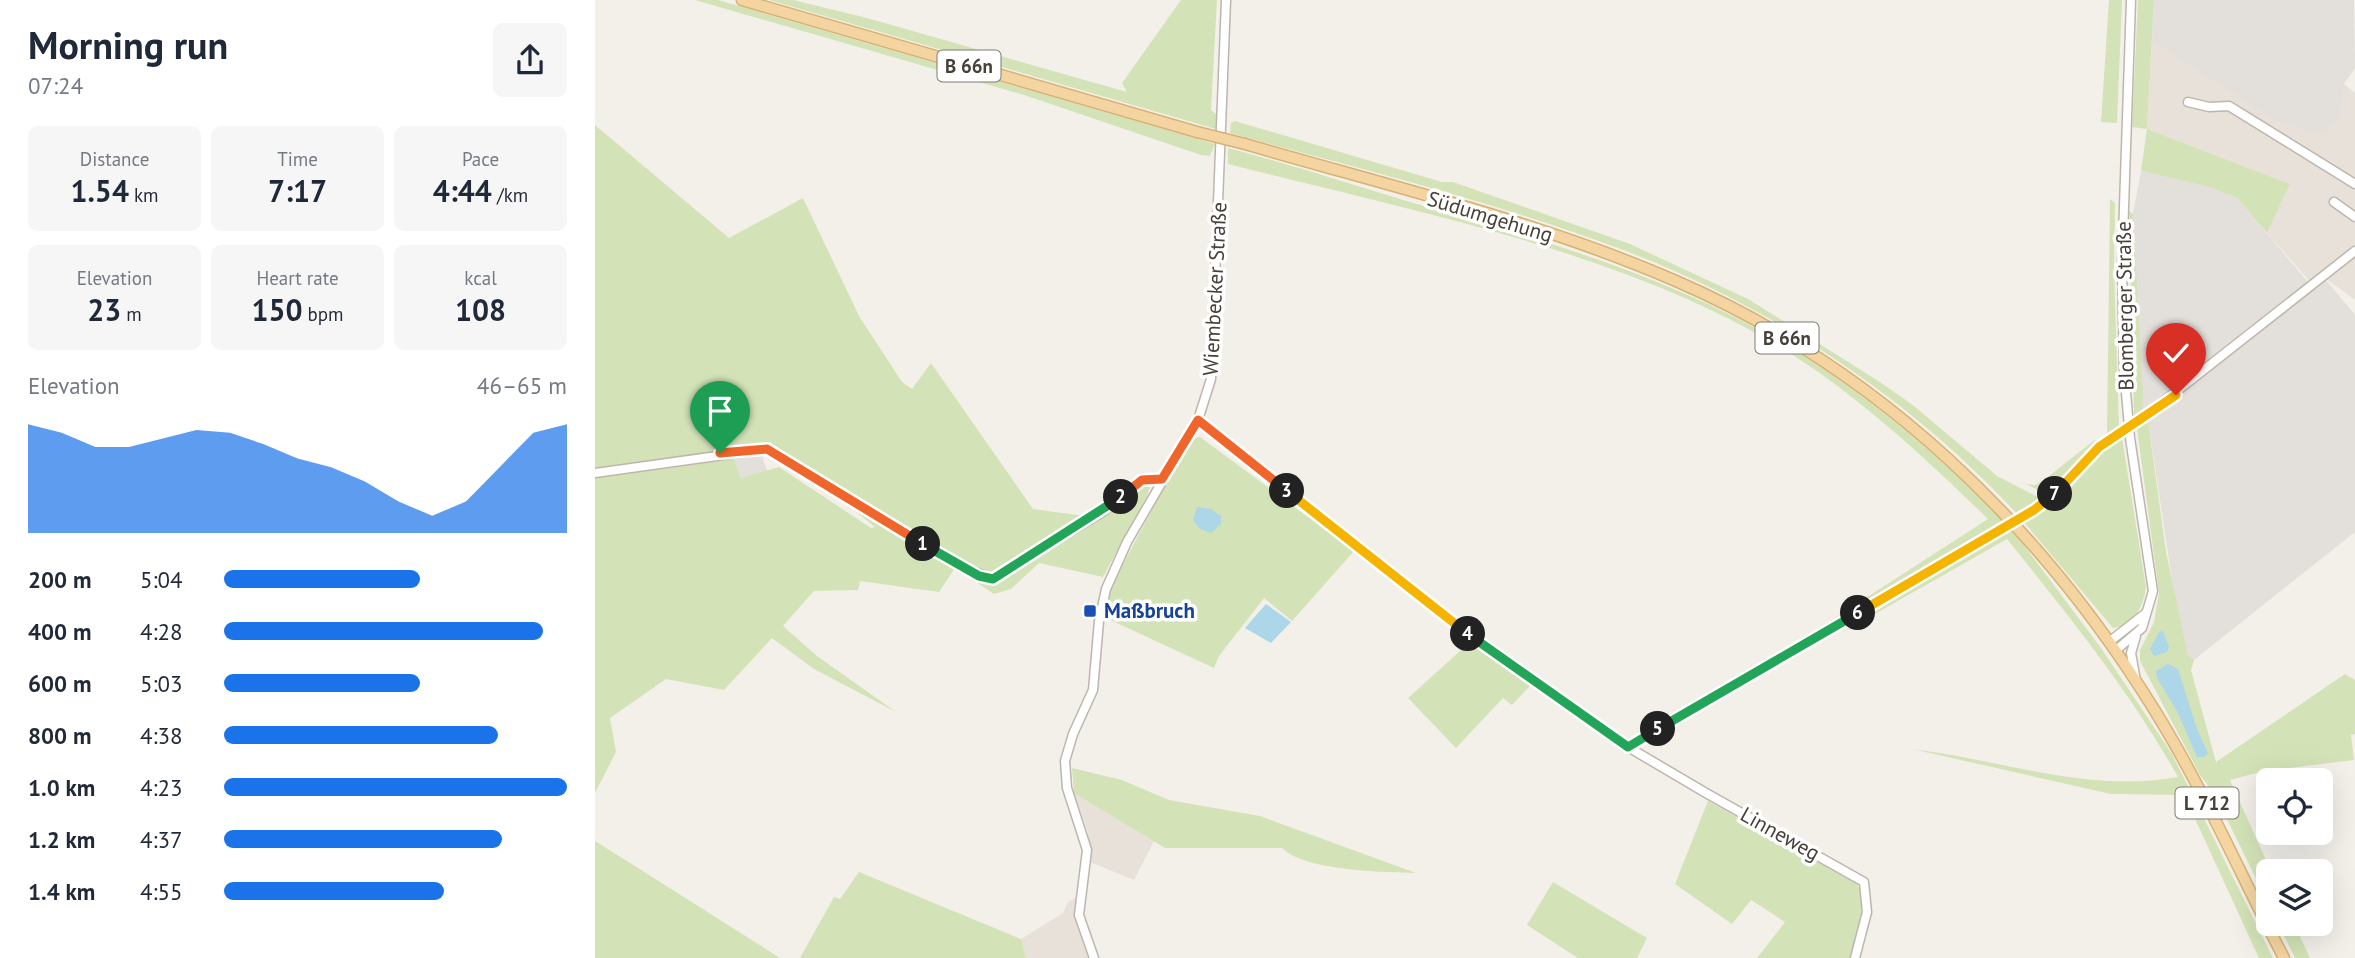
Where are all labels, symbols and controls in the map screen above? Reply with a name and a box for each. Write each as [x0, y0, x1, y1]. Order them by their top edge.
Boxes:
text: Morning run [28, 20, 228, 69]
button: share [493, 23, 567, 97]
road number: B 66n [937, 50, 1001, 82]
text: 07:24 [28, 71, 83, 100]
text: Distance [80, 147, 149, 171]
text: Time [277, 147, 318, 171]
text: Pace [462, 147, 499, 171]
text: 1.54 [70, 171, 129, 210]
text: 7:17 [268, 171, 327, 210]
text: 4:44 [433, 171, 492, 210]
text: km [129, 183, 159, 207]
text: /km [492, 183, 528, 207]
street label: Südumgehung [1424, 185, 1556, 248]
street label: Wiembecker Straße [1196, 201, 1233, 377]
street label: Blomberger Straße [2110, 221, 2139, 391]
text: Elevation [77, 266, 152, 290]
text: Heart rate [256, 266, 339, 290]
text: kcal [464, 266, 497, 290]
text: 23 [87, 290, 121, 329]
text: 150 [251, 290, 302, 329]
text: 108 [455, 290, 506, 329]
text: m [121, 302, 142, 326]
text: bpm [302, 302, 344, 326]
road number: B 66n [1755, 322, 1819, 354]
pin [2146, 323, 2206, 395]
icon: check [2157, 334, 2195, 372]
text: Elevation [28, 371, 120, 400]
text: 46–65 m [477, 371, 567, 400]
pin [690, 381, 750, 453]
icon: arrive [701, 392, 739, 430]
pin: 3 [1269, 474, 1305, 508]
pin: 7 [2037, 476, 2073, 512]
text: 3 [1281, 478, 1292, 502]
pin: 2 [1103, 480, 1139, 514]
text: 7 [2049, 481, 2060, 505]
text: 2 [1115, 484, 1126, 508]
pin: 1 [905, 526, 941, 562]
text: 1 [917, 531, 928, 555]
text: 200 m [28, 565, 91, 594]
text: 5:04 [140, 565, 183, 594]
pin: 6 [1841, 596, 1875, 630]
place label: Maßbruch [1104, 597, 1195, 624]
text: 6 [1852, 600, 1863, 624]
marker: Maßbruch [1082, 603, 1098, 619]
pin: 4 [1451, 616, 1485, 652]
text: 400 m [28, 617, 91, 646]
text: 4:28 [140, 617, 183, 646]
text: 4 [1462, 621, 1473, 645]
text: 600 m [28, 669, 91, 698]
text: 5:03 [140, 669, 183, 698]
pin: 5 [1641, 712, 1675, 746]
text: 5 [1652, 716, 1663, 740]
text: 800 m [28, 721, 91, 750]
text: 4:38 [140, 721, 183, 750]
map controls [2256, 768, 2333, 936]
button: locate [2256, 768, 2333, 845]
text: 1.0 km [28, 773, 95, 802]
text: 4:23 [140, 773, 183, 802]
road number: L 712 [2175, 788, 2239, 818]
street label: Linneweg [1736, 801, 1825, 866]
text: 1.2 km [28, 825, 95, 854]
text: 4:37 [140, 825, 183, 854]
button: layers [2256, 859, 2333, 936]
text: 1.4 km [28, 877, 95, 906]
text: 4:55 [140, 877, 183, 906]

